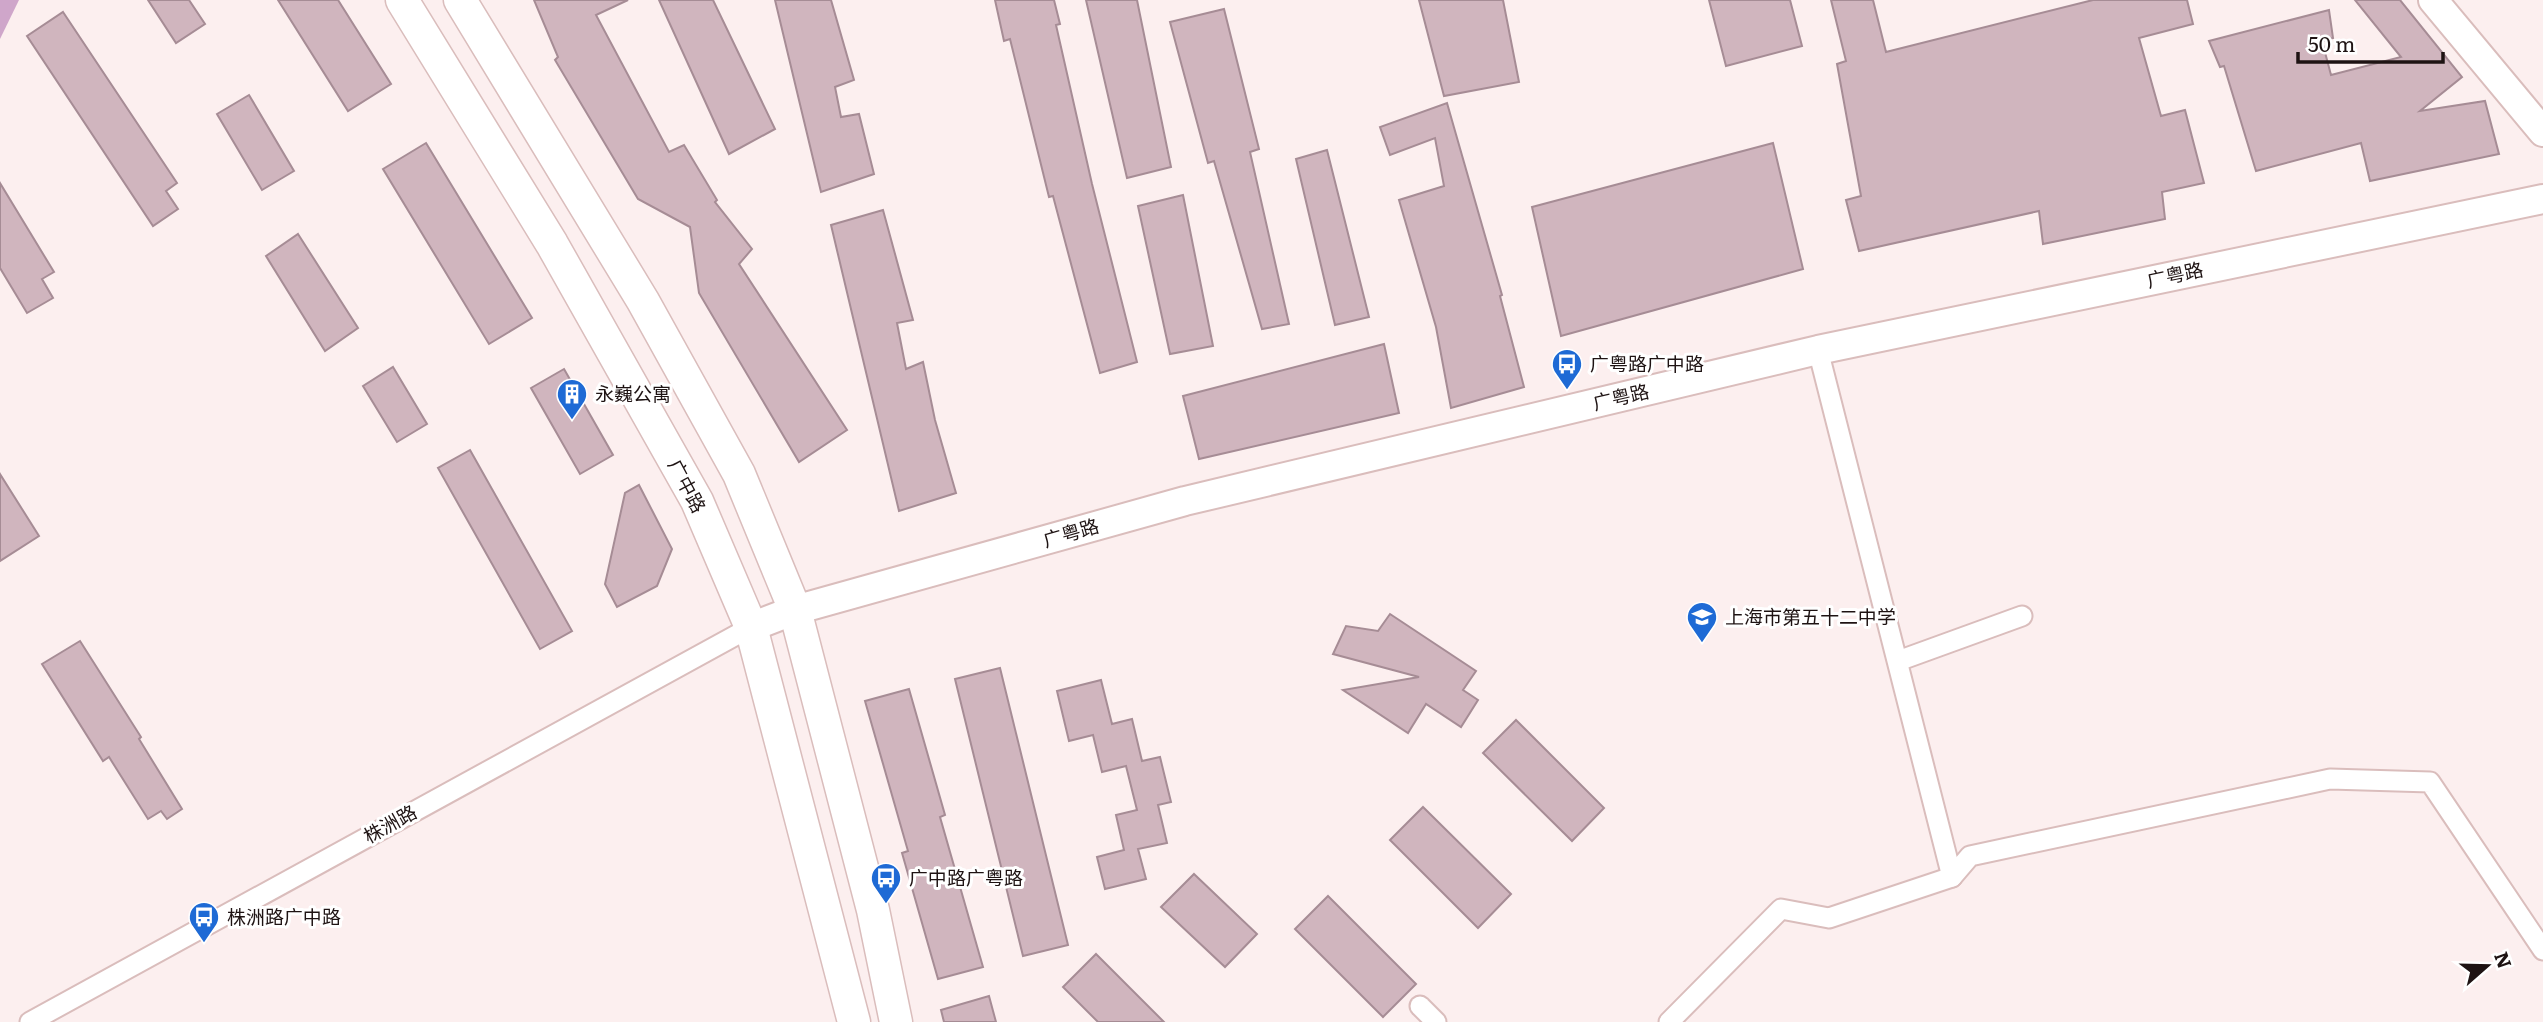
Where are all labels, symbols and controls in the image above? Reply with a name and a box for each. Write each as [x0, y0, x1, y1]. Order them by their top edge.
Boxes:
scale bar [2298, 21, 2443, 65]
text: 50 m [2308, 27, 2355, 58]
street label: 广粤路 [2144, 254, 2206, 294]
bus stop icon: 广粤路广中路 [1550, 347, 1584, 391]
place label: 广粤路广中路 [1590, 349, 1704, 377]
street label: 广粤路 [1590, 376, 1652, 416]
building icon: 永巍公寓 [555, 377, 589, 421]
place label: 永巍公寓 [595, 379, 671, 407]
street label: 广中路 [662, 454, 714, 517]
street label: 广粤路 [1039, 511, 1102, 553]
school or university icon: 上海市第五十二中学 [1685, 600, 1719, 644]
place label: 上海市第五十二中学 [1725, 602, 1896, 630]
street label: 株洲路 [358, 797, 421, 849]
bus stop icon: 广中路广粤路 [869, 861, 903, 905]
place label: 广中路广粤路 [909, 863, 1023, 891]
bus stop icon: 株洲路广中路 [187, 900, 221, 944]
place label: 株洲路广中路 [227, 902, 341, 930]
north arrow [2452, 931, 2522, 1001]
text: N [2488, 948, 2520, 972]

